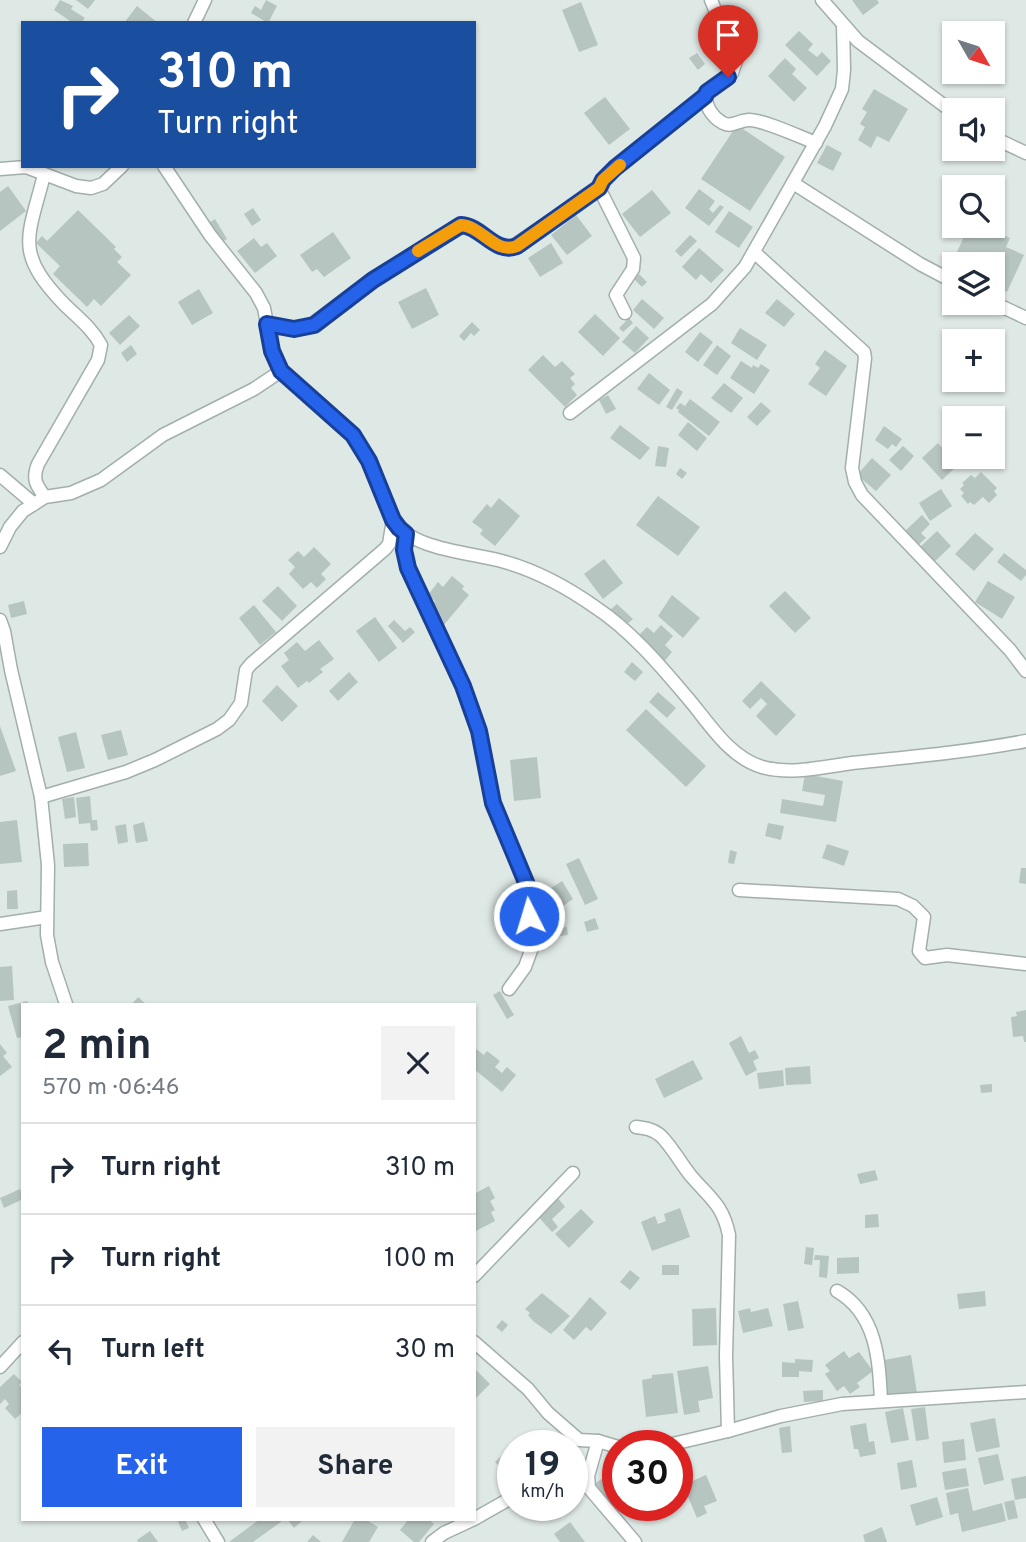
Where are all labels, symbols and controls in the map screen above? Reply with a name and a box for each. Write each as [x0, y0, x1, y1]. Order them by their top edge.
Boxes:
pin [698, 5, 758, 77]
icon: arrive [709, 16, 747, 54]
north arrow [942, 21, 1004, 84]
map controls [942, 21, 1005, 469]
text: 310 m [157, 44, 293, 106]
icon: right [42, 49, 133, 140]
button: sound [942, 98, 1005, 161]
text: Turn right [157, 105, 299, 145]
button: search [942, 175, 1005, 238]
button: layers [942, 252, 1005, 315]
button: + [942, 329, 1005, 392]
button: − [942, 406, 1005, 469]
position arrow [492, 879, 566, 953]
text: 2 min [42, 1021, 152, 1074]
button: close [381, 1026, 455, 1100]
text: 570 m · 06:46 [42, 1074, 180, 1103]
icon: right [42, 1150, 80, 1188]
text: Turn right [101, 1152, 221, 1185]
text: 310 m [385, 1152, 455, 1185]
icon: right [42, 1241, 80, 1279]
text: Turn right [101, 1243, 221, 1276]
text: 100 m [384, 1243, 455, 1276]
icon: left [42, 1332, 80, 1370]
text: Turn left [101, 1334, 205, 1367]
text: 30 m [395, 1334, 455, 1367]
button: Exit [42, 1427, 242, 1507]
button: Share [256, 1427, 455, 1507]
speed limit sign: 30 [602, 1430, 693, 1521]
text: 19 [525, 1444, 560, 1488]
text: km/h [521, 1481, 564, 1504]

